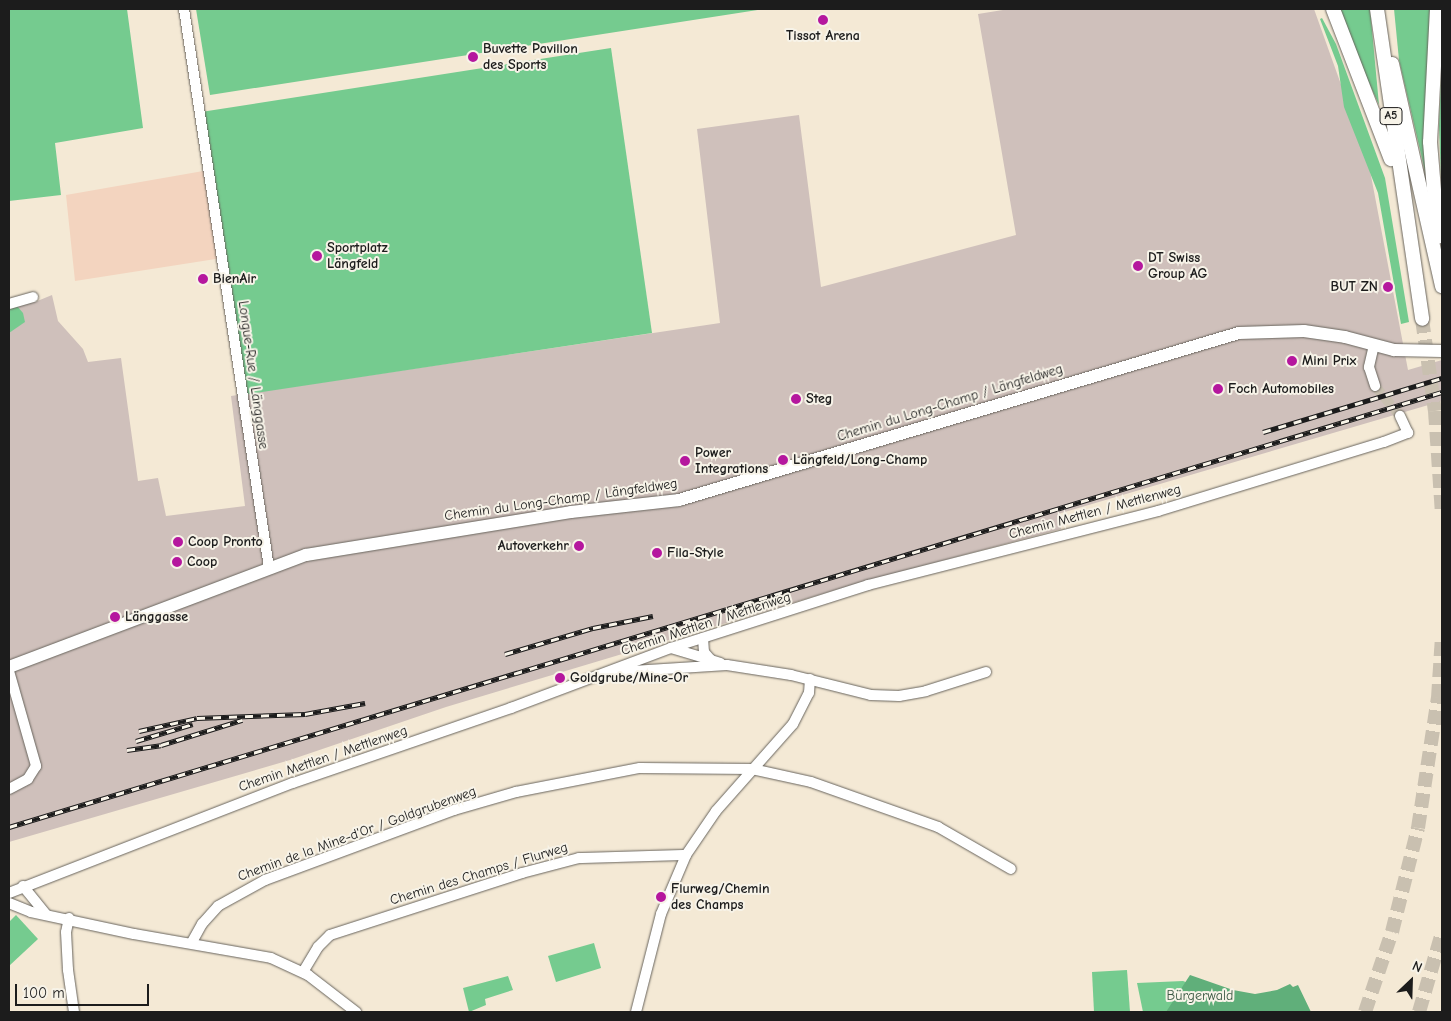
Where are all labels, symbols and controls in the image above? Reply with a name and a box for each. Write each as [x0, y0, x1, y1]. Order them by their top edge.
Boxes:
marker: Tissot Arena [817, 14, 829, 26]
place label: Tissot Arena [786, 28, 860, 44]
place label: Buvette Pavillon des Sports [483, 41, 578, 74]
marker: Buvette Pavillon des Sports [467, 51, 479, 63]
road number: A5 [1378, 106, 1404, 125]
place label: Sportplatz Längfeld [327, 240, 388, 272]
marker: Sportplatz Längfeld [311, 250, 323, 262]
place label: DT Swiss Group AG [1148, 250, 1207, 282]
marker: DT Swiss Group AG [1132, 260, 1144, 272]
place label: BienAir [213, 271, 256, 287]
marker: BienAir [197, 273, 209, 285]
place label: BUT ZN [1331, 279, 1378, 295]
marker: BUT ZN [1382, 281, 1394, 293]
street label: Longue-Rue / Länggasse [234, 300, 272, 450]
place label: Mini Prix [1302, 353, 1356, 369]
marker: Mini Prix [1286, 355, 1298, 367]
street label: Chemin du Long-Champ / Längfeldweg [835, 361, 1065, 445]
place label: Foch Automobiles [1228, 381, 1334, 397]
marker: Foch Automobiles [1212, 383, 1224, 395]
place label: Steg [806, 391, 832, 407]
marker: Steg [790, 393, 802, 405]
place label: Power Integrations [695, 445, 768, 478]
place label: Längfeld/Long-Champ [793, 452, 927, 468]
marker: Längfeld/Long-Champ [777, 454, 789, 466]
marker: Power Integrations [679, 455, 691, 467]
street label: Chemin du Long-Champ / Längfeldweg [443, 475, 679, 525]
street label: Chemin Mettlen / Mettlenweg [1007, 481, 1183, 543]
place label: Coop Pronto [188, 534, 263, 550]
marker: Coop Pronto [172, 536, 184, 548]
place label: Autoverkehr [498, 538, 569, 554]
marker: Autoverkehr [573, 540, 585, 552]
place label: Fila-Style [667, 545, 724, 561]
marker: Fila-Style [651, 547, 663, 559]
place label: Coop [187, 554, 217, 570]
marker: Coop [171, 556, 183, 568]
street label: Chemin Mettlen / Mettlenweg [619, 589, 793, 659]
place label: Länggasse [125, 609, 188, 625]
marker: Länggasse [109, 611, 121, 623]
place label: Goldgrube/Mine-Or [570, 670, 688, 686]
marker: Goldgrube/Mine-Or [554, 672, 566, 684]
street label: Chemin Mettlen / Mettlenweg [236, 722, 410, 796]
street label: Chemin de la Mine-d'Or / Goldgrubenweg [235, 783, 479, 885]
street label: Chemin des Champs / Flurweg [388, 839, 570, 909]
place label: Flurweg/Chemin des Champs [671, 881, 770, 914]
marker: Flurweg/Chemin des Champs [655, 891, 667, 903]
north arrow [1386, 956, 1436, 1006]
text: N [1410, 957, 1425, 976]
scale bar [18, 974, 151, 1006]
text: 100 m [23, 984, 65, 1002]
park label: Bürgerwald [1167, 988, 1233, 1004]

